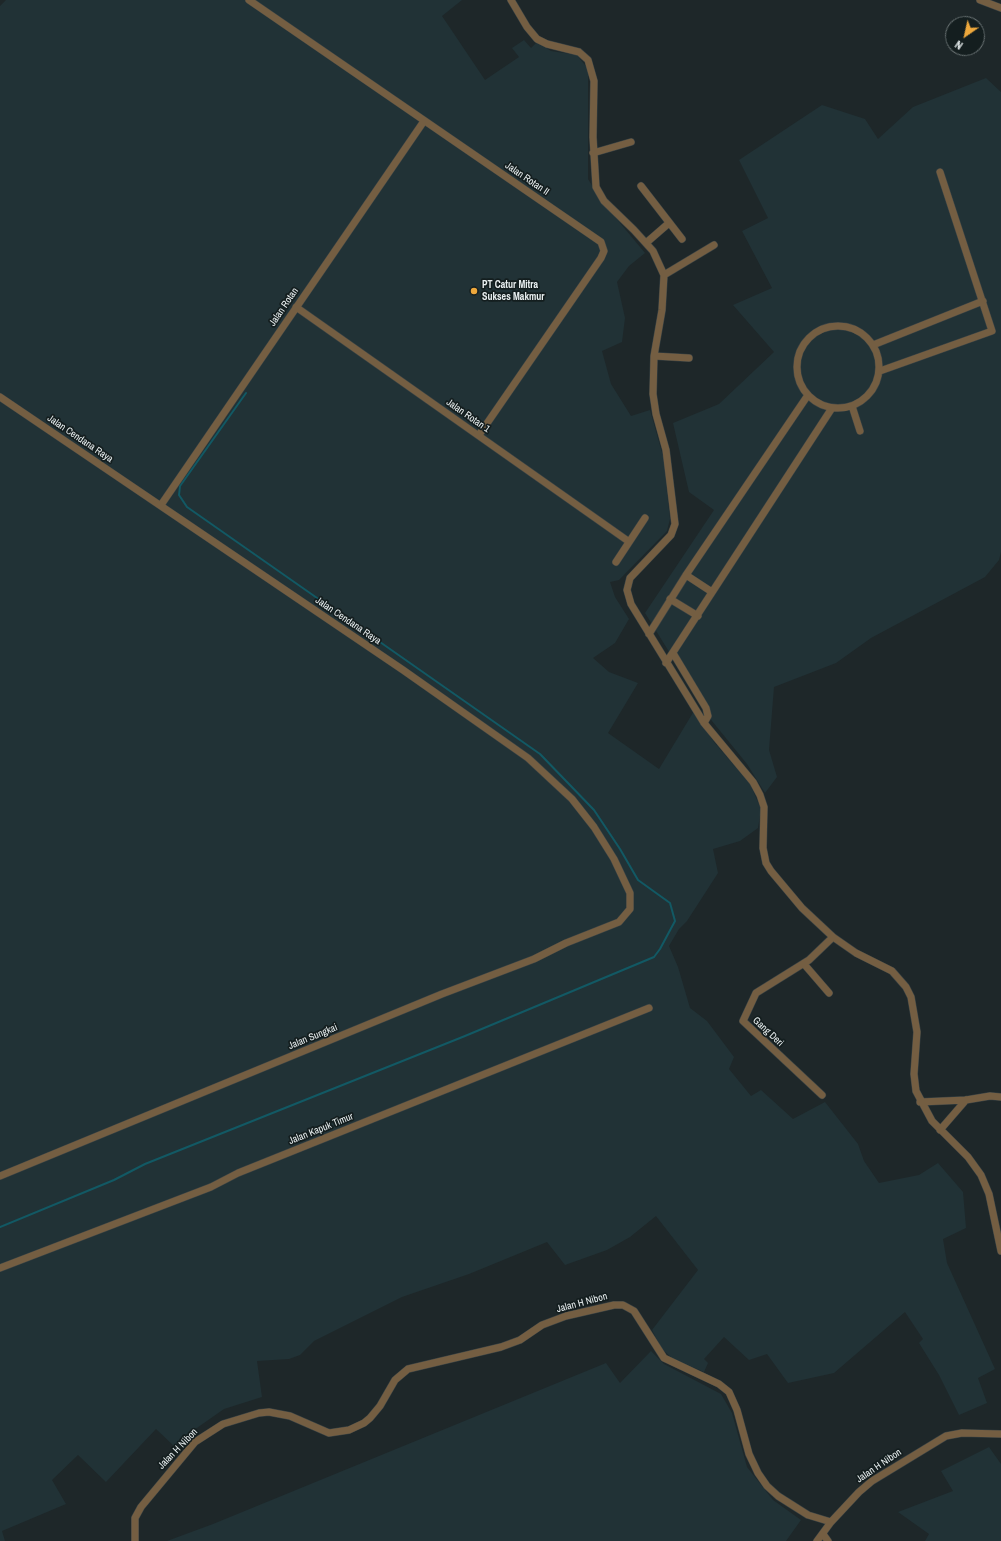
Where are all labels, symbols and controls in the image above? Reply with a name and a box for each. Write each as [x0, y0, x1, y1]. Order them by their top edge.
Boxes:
north arrow [945, 16, 985, 56]
text: N [952, 37, 965, 53]
street label: Jalan Rotan II [503, 160, 551, 198]
place label: PT Catur Mitra Sukses Makmur [482, 279, 544, 302]
street label: Jalan Rotan [267, 286, 301, 328]
marker: PT Catur Mitra Sukses Makmur [469, 286, 479, 296]
street label: Jalan Rotan 1 [444, 397, 492, 435]
street label: Jalan Cendana Raya [45, 413, 115, 465]
street label: Jalan Cendana Raya [313, 595, 383, 647]
street label: Gang Deri [750, 1015, 786, 1049]
street label: Jalan Sungkai [287, 1022, 339, 1052]
street label: Jalan Kapuk Timur [287, 1111, 355, 1147]
street label: Jalan H Nibon [555, 1290, 609, 1316]
street label: Jalan H Nibon [156, 1426, 200, 1472]
street label: Jalan H Nibon [854, 1446, 904, 1486]

